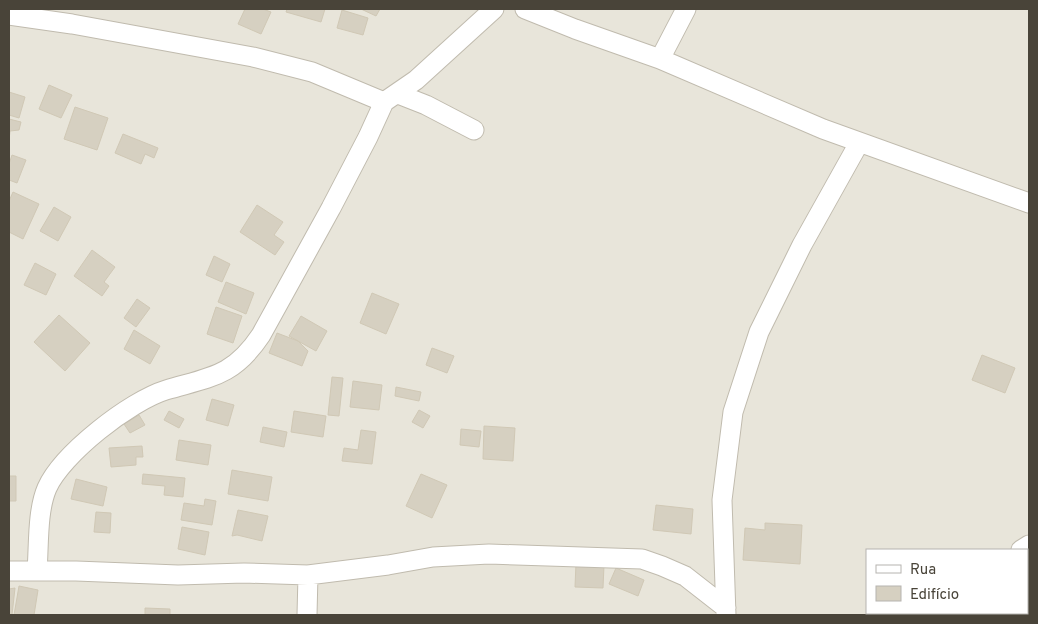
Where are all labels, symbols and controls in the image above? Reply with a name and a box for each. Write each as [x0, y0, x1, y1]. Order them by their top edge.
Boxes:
legend [866, 549, 1028, 614]
text: Rua [910, 561, 936, 580]
text: Edifício [910, 586, 959, 605]

